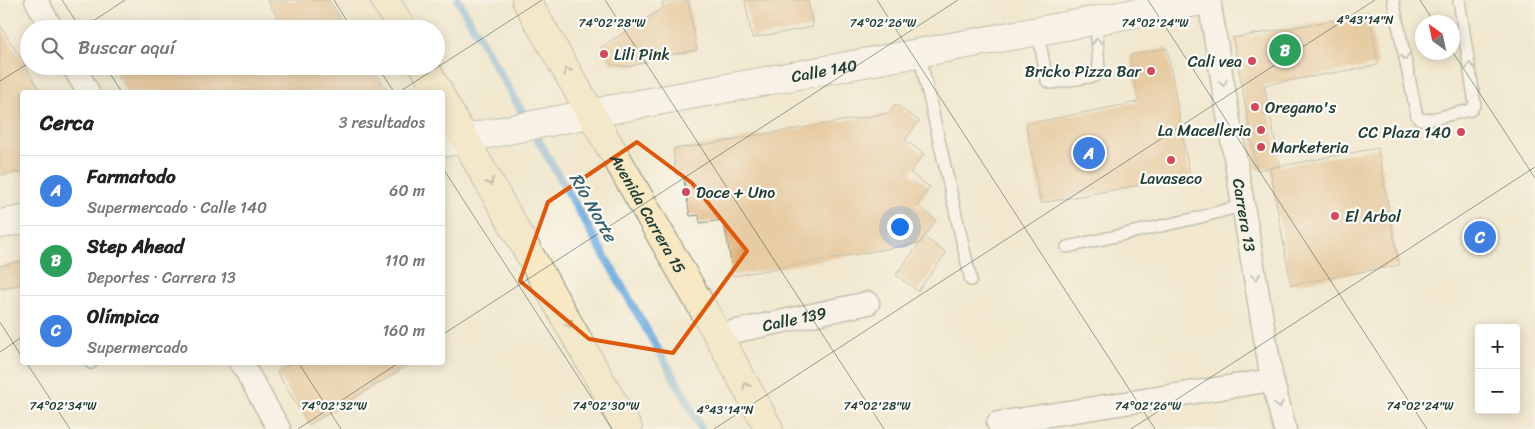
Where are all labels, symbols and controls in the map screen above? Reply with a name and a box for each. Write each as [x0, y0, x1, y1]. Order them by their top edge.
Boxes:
text: 4°43'14"N [1336, 9, 1394, 31]
text: 74°02'28"W [579, 12, 646, 34]
text: 74°02'26"W [850, 12, 917, 34]
text: 74°02'24"W [1121, 12, 1189, 34]
north arrow [1415, 15, 1460, 60]
search box [20, 20, 445, 75]
text: Buscar aquí [78, 31, 175, 64]
pin: B [1269, 31, 1301, 69]
icon: search [38, 34, 66, 62]
one-way arrow [1092, 37, 1103, 45]
place label: Lili Pink [614, 40, 670, 69]
place label: Cali vea [1188, 47, 1242, 76]
marker: Lili Pink [598, 48, 610, 60]
street label: Calle 140 [789, 51, 860, 91]
one-way arrow [1399, 53, 1410, 61]
marker: Cali vea [1246, 55, 1258, 67]
place label: Bricko Pizza Bar [1025, 57, 1142, 86]
one-way arrow [1465, 62, 1475, 71]
marker: Bricko Pizza Bar [1145, 65, 1157, 77]
one-way arrow [564, 68, 574, 77]
one-way arrow [1218, 78, 1228, 87]
place label: Oregano's [1265, 93, 1337, 122]
marker: Oregano's [1249, 101, 1261, 113]
text: Cerca [40, 104, 94, 142]
text: 3 resultados [339, 108, 425, 137]
place label: La Macelleria [1158, 116, 1251, 145]
place label: CC Plaza 140 [1358, 118, 1451, 147]
marker: La Macelleria [1255, 124, 1267, 136]
marker: CC Plaza 140 [1455, 126, 1467, 138]
place label: Marketeria [1271, 133, 1350, 162]
pin: A [1073, 134, 1105, 172]
marker: Marketeria [1255, 141, 1267, 153]
street label: Avenida Carrera 15 [601, 147, 694, 280]
marker: Lavaseco [1165, 154, 1177, 166]
text: Farmatodo [87, 160, 176, 193]
place label: Lavaseco [1140, 164, 1202, 193]
water label: Río Norte [560, 166, 627, 250]
text: A [51, 176, 61, 205]
text: 60 m [389, 176, 425, 205]
one-way arrow [484, 176, 494, 185]
street label: Carrera 13 [1224, 176, 1265, 254]
place label: Doce + Uno [696, 178, 775, 207]
marker: Doce + Uno [680, 186, 692, 198]
text: Supermercado · Calle 140 [87, 193, 267, 222]
place label: El Arbol [1345, 202, 1401, 231]
marker: El Arbol [1329, 210, 1341, 222]
your location [887, 214, 913, 240]
pin: C [1464, 218, 1496, 256]
text: Step Ahead [87, 230, 184, 263]
text: B [51, 246, 61, 275]
text: 110 m [385, 246, 425, 275]
text: Deportes · Carrera 13 [87, 263, 236, 292]
one-way arrow [1250, 273, 1260, 282]
street label: Calle 139 [760, 298, 829, 340]
text: Olímpica [87, 300, 159, 333]
text: C [51, 316, 61, 345]
text: 160 m [382, 316, 425, 345]
one-way arrow [563, 318, 573, 327]
map controls [1475, 324, 1520, 414]
button: + [1475, 324, 1520, 369]
text: Supermercado [87, 333, 188, 362]
button: − [1475, 369, 1520, 414]
one-way arrow [742, 382, 752, 391]
text: 74°02'34"W [30, 395, 97, 417]
text: 74°02'32"W [301, 395, 368, 417]
text: 74°02'30"W [573, 395, 640, 417]
text: 74°02'28"W [844, 395, 911, 417]
text: 74°02'26"W [1115, 395, 1182, 417]
text: 74°02'24"W [1386, 395, 1454, 417]
text: 4°43'14"N [696, 399, 754, 421]
one-way arrow [1273, 400, 1284, 409]

